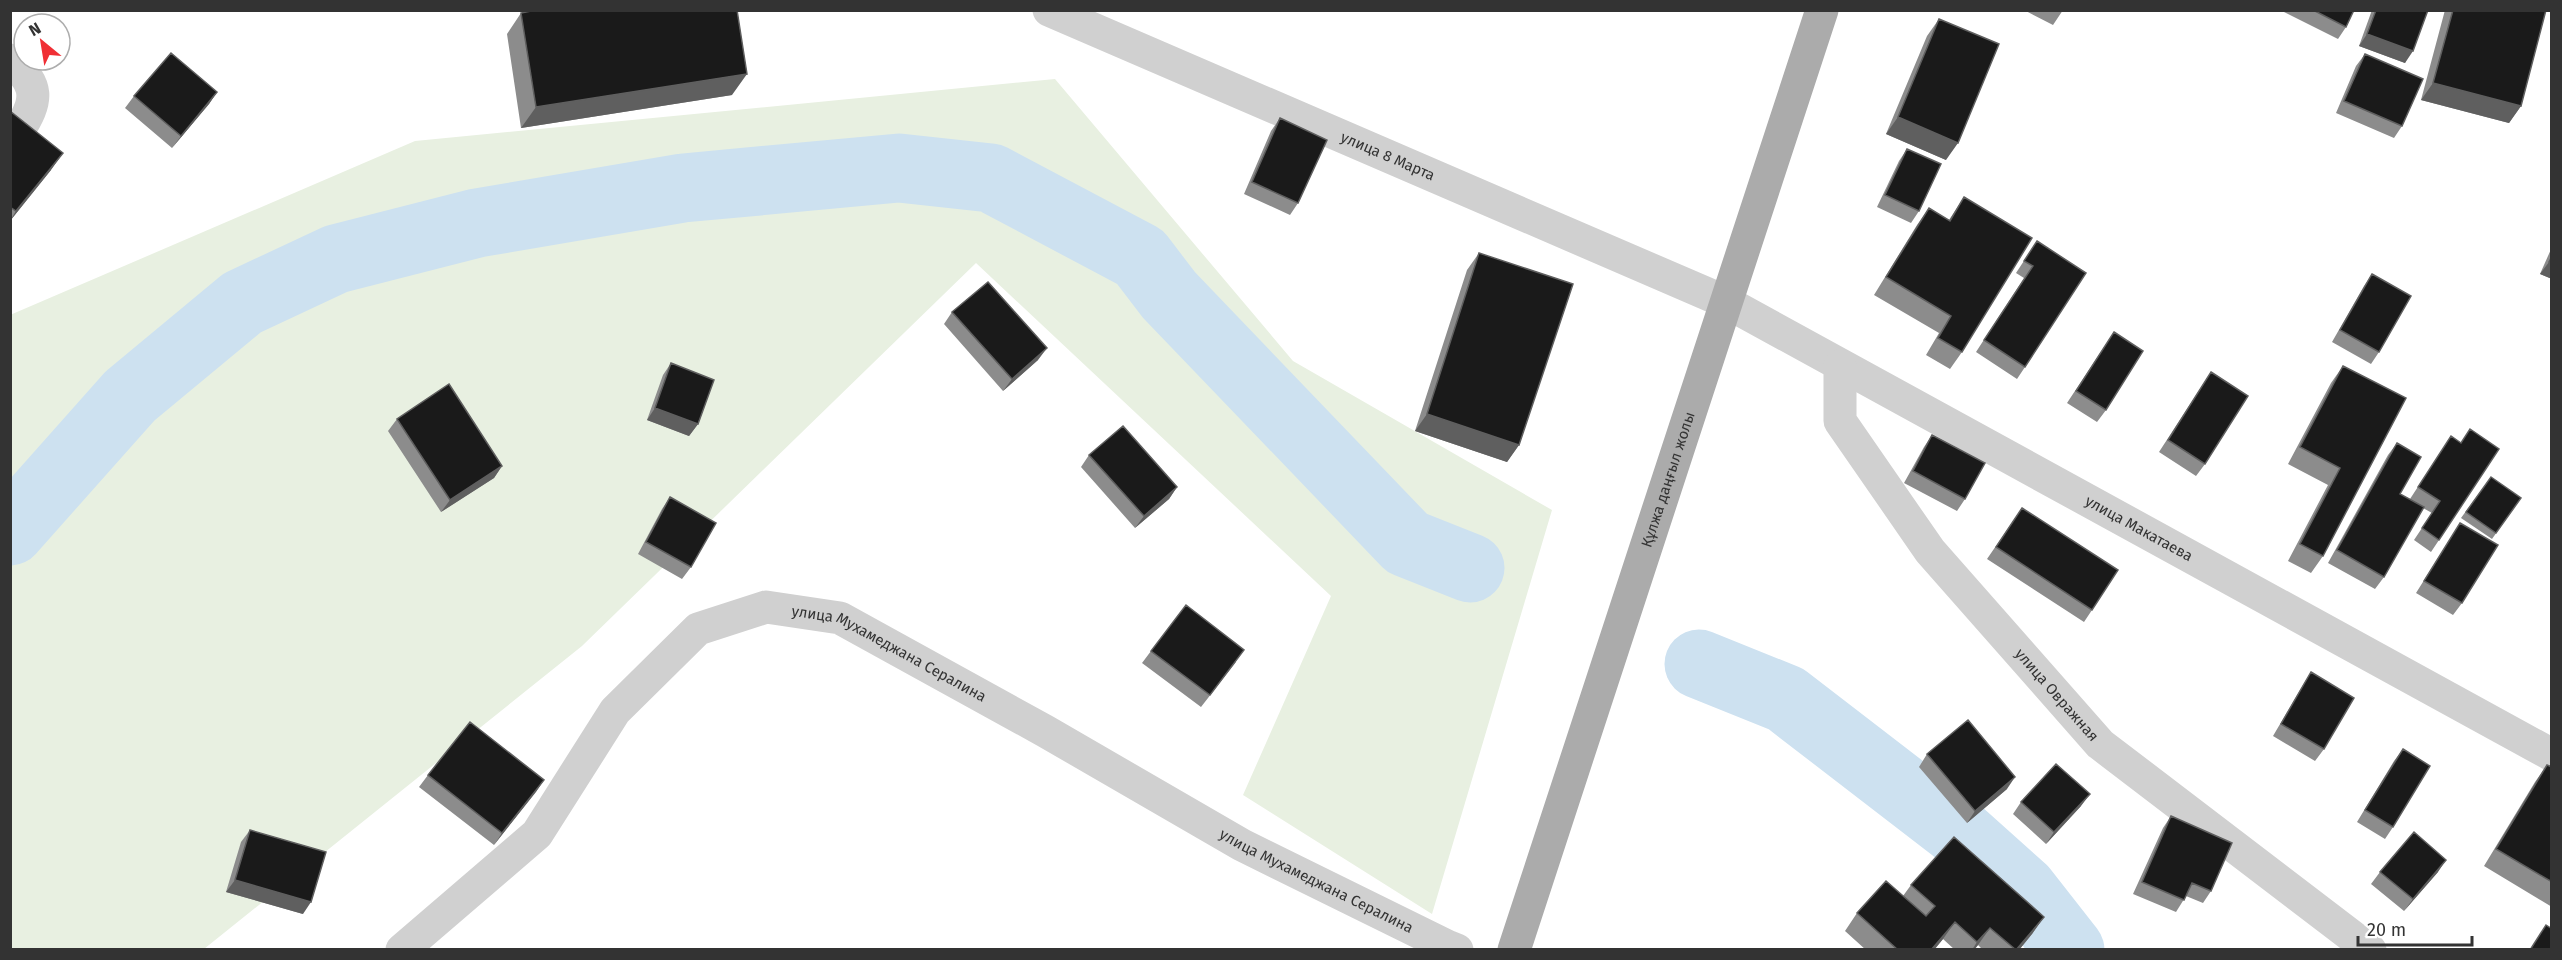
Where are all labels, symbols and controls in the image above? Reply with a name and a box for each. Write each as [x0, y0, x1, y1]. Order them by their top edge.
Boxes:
north arrow [12, 12, 72, 72]
text: N [25, 19, 44, 40]
street label: улица 8 Марта [1338, 128, 1438, 184]
street label: Құлжа даңғыл жолы [1637, 409, 1699, 550]
street label: улица Макатаева [2082, 492, 2196, 565]
street label: улица Мухамеджана Сералина [790, 602, 989, 706]
street label: улица Овражная [2011, 645, 2103, 745]
street label: улица Мухамеджана Сералина [1216, 825, 1416, 937]
scale bar [2358, 909, 2472, 947]
text: 20 m [2367, 919, 2406, 941]

